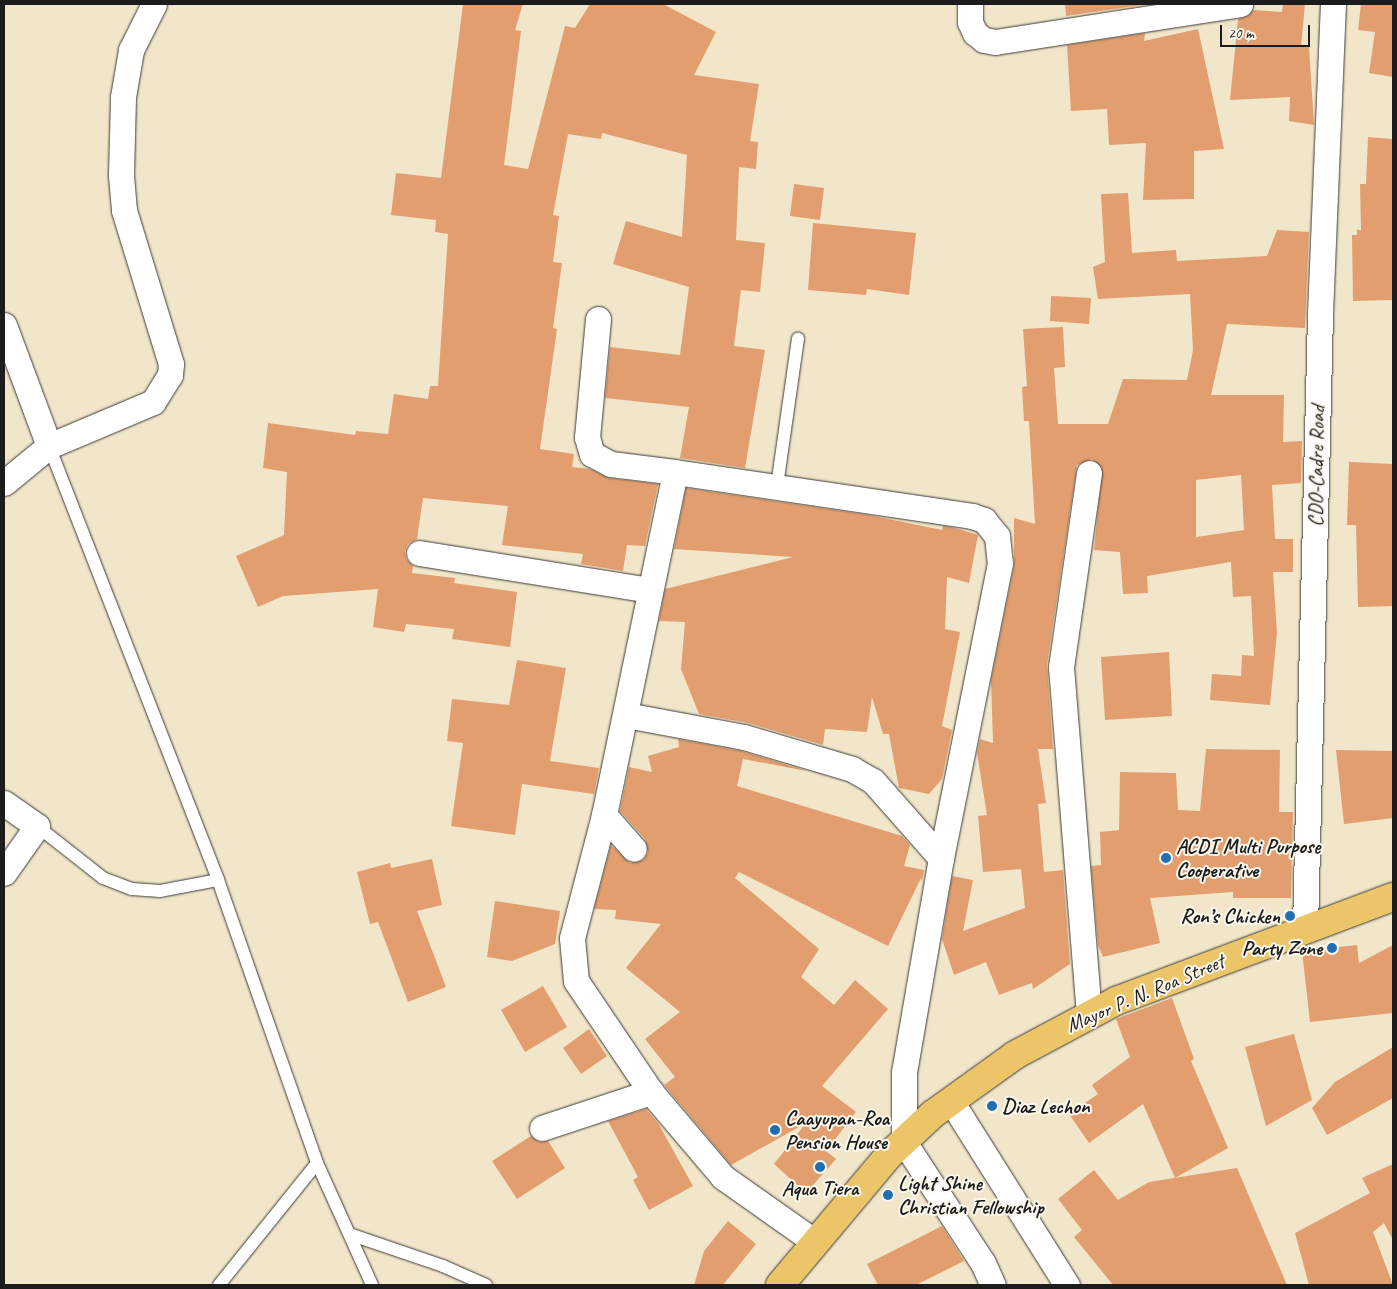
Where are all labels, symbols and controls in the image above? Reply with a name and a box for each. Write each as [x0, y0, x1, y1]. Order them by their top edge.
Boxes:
scale bar [1222, 15, 1312, 47]
text: 20 m [1228, 24, 1254, 43]
street label: CDO-Cadre Road [1302, 405, 1330, 527]
place label: ACDI Multi Purpose Cooperative [1176, 833, 1320, 883]
marker: ACDI Multi Purpose Cooperative [1160, 852, 1172, 864]
place label: Ron’s Chicken [1181, 903, 1280, 929]
marker: Ron’s Chicken [1284, 910, 1296, 922]
place label: Party Zone [1242, 935, 1322, 961]
marker: Party Zone [1326, 942, 1338, 954]
street label: Mayor P. N. Roa Street [1062, 948, 1228, 1038]
place label: Diaz Lechon [1002, 1093, 1090, 1119]
marker: Diaz Lechon [986, 1100, 998, 1112]
place label: Caayupan-Roa Pension House [785, 1105, 889, 1155]
marker: Caayupan-Roa Pension House [769, 1124, 781, 1136]
marker: Aqua Tiera [814, 1161, 826, 1173]
place label: Light Shine Christian Fellowship [898, 1170, 1043, 1220]
place label: Aqua Tiera [782, 1175, 858, 1201]
marker: Light Shine Christian Fellowship [882, 1189, 894, 1201]

